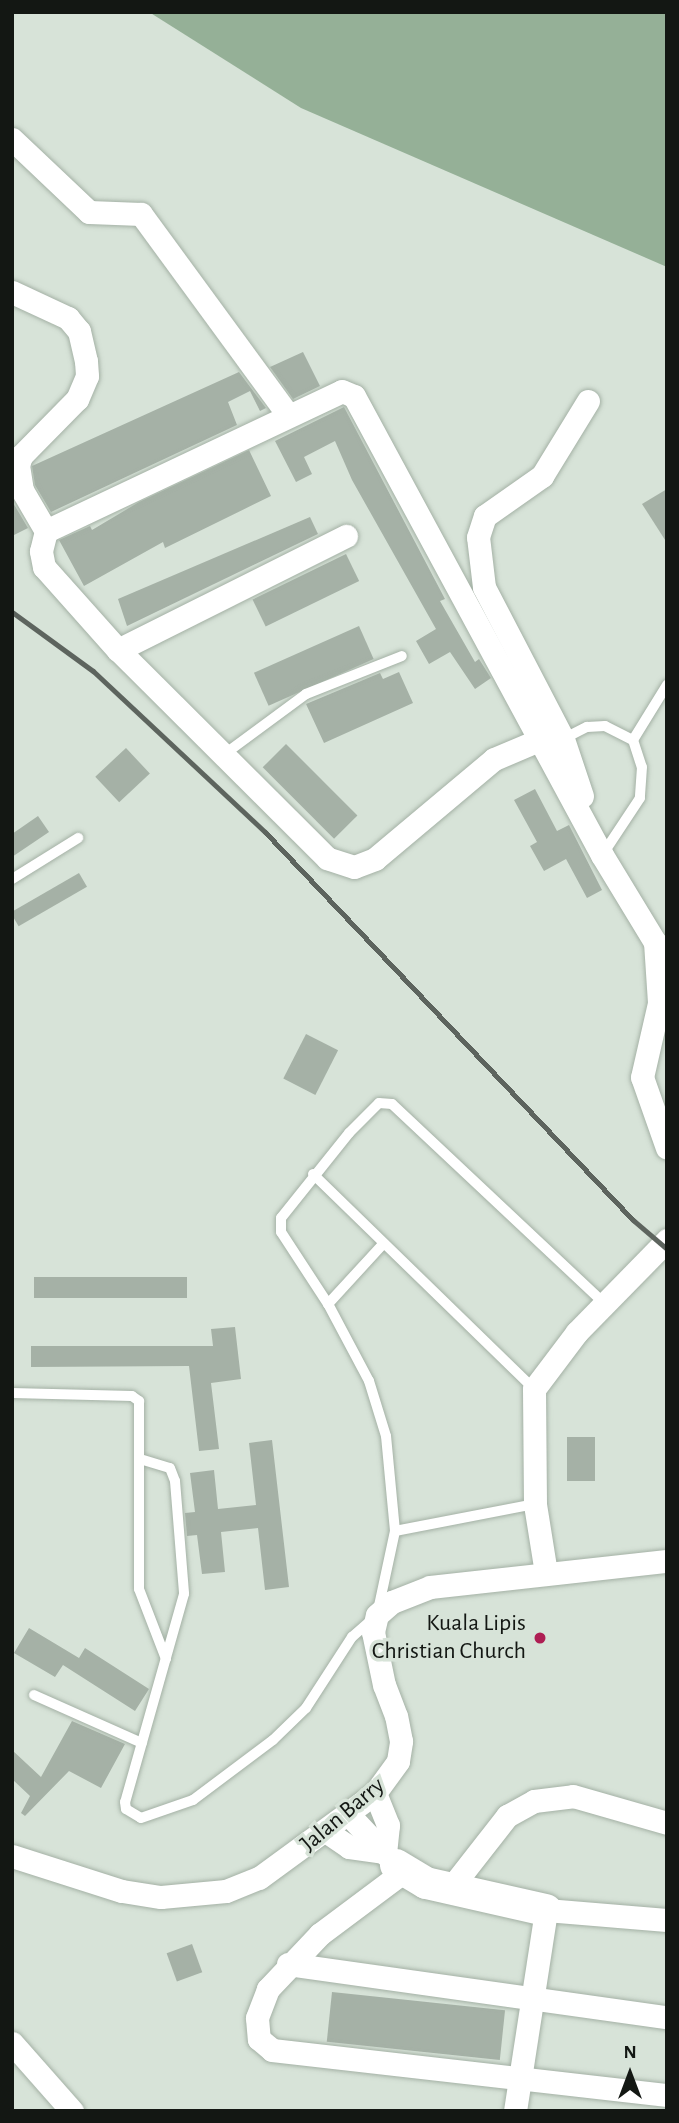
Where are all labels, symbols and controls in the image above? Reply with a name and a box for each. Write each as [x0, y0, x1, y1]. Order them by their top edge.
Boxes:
place label: Kuala Lipis Christian Church [372, 1610, 526, 1666]
marker: Kuala Lipis Christian Church [532, 1630, 548, 1646]
street label: Jalan Barry [295, 1772, 391, 1858]
north arrow [595, 2039, 665, 2109]
text: N [623, 2043, 637, 2062]

